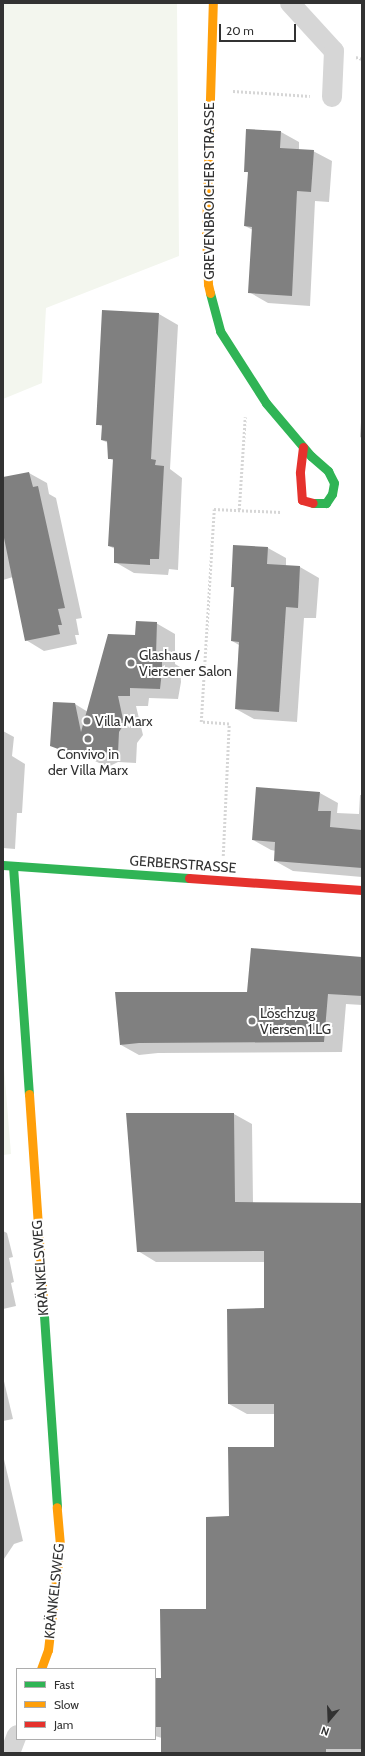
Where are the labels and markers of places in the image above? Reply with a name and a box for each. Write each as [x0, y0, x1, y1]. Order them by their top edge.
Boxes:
place label: Glashaus / Viersener Salon [139, 647, 232, 680]
marker: Glashaus / Viersener Salon [126, 658, 136, 668]
place label: Villa Marx [95, 713, 153, 729]
marker: Villa Marx [82, 716, 92, 726]
marker: Convivo in der Villa Marx [83, 734, 93, 744]
place label: Convivo in der Villa Marx [48, 746, 128, 778]
place label: Löschzug Viersen 1.LG [260, 1005, 331, 1038]
marker: Löschzug Viersen 1.LG [247, 1016, 257, 1026]

